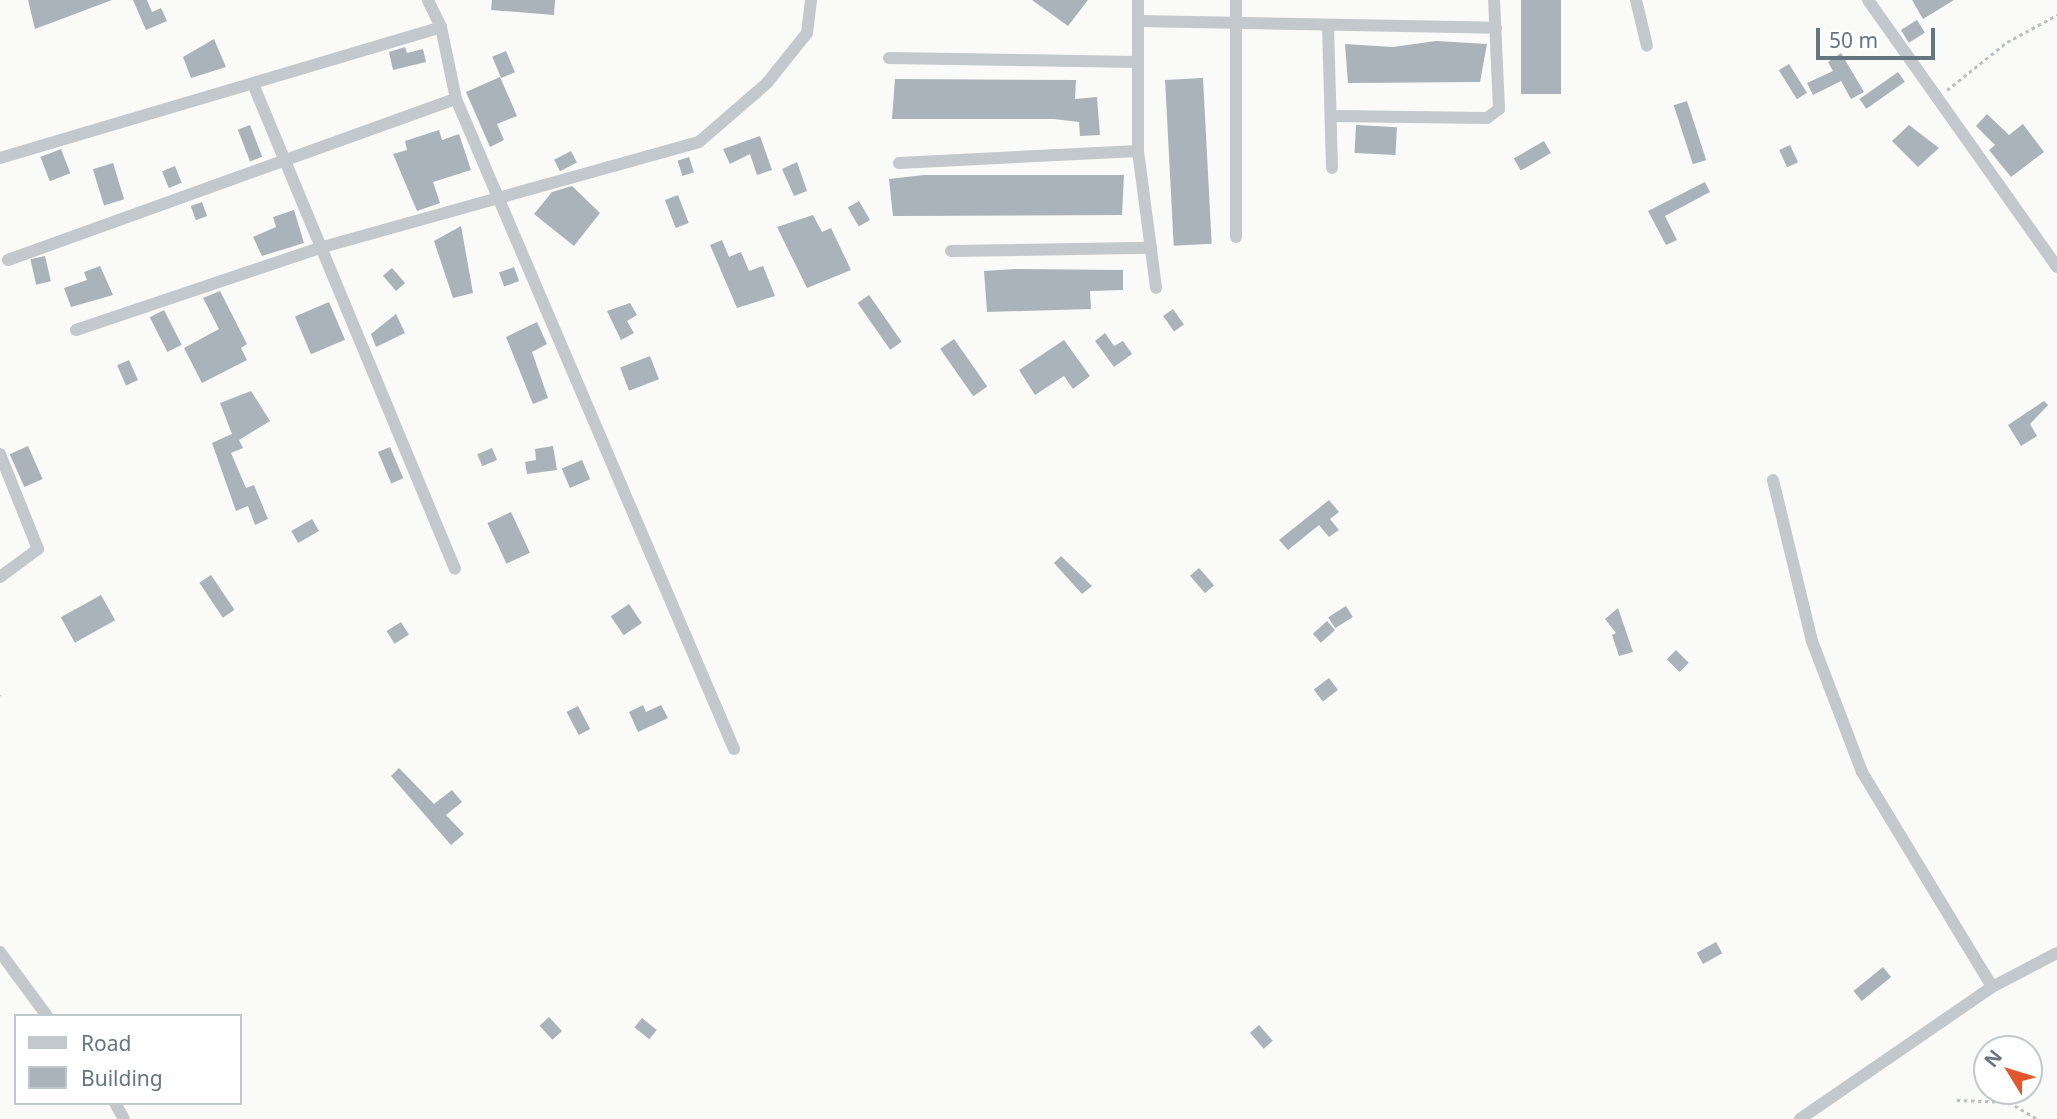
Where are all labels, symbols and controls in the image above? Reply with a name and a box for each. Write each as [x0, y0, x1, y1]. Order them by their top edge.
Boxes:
scale bar [1819, 14, 1938, 58]
text: 50 m [1829, 26, 1878, 54]
legend [14, 1014, 242, 1105]
text: Road [81, 1029, 131, 1057]
north arrow [1973, 1035, 2043, 1105]
text: N [1978, 1044, 2008, 1072]
text: Building [81, 1064, 163, 1092]

